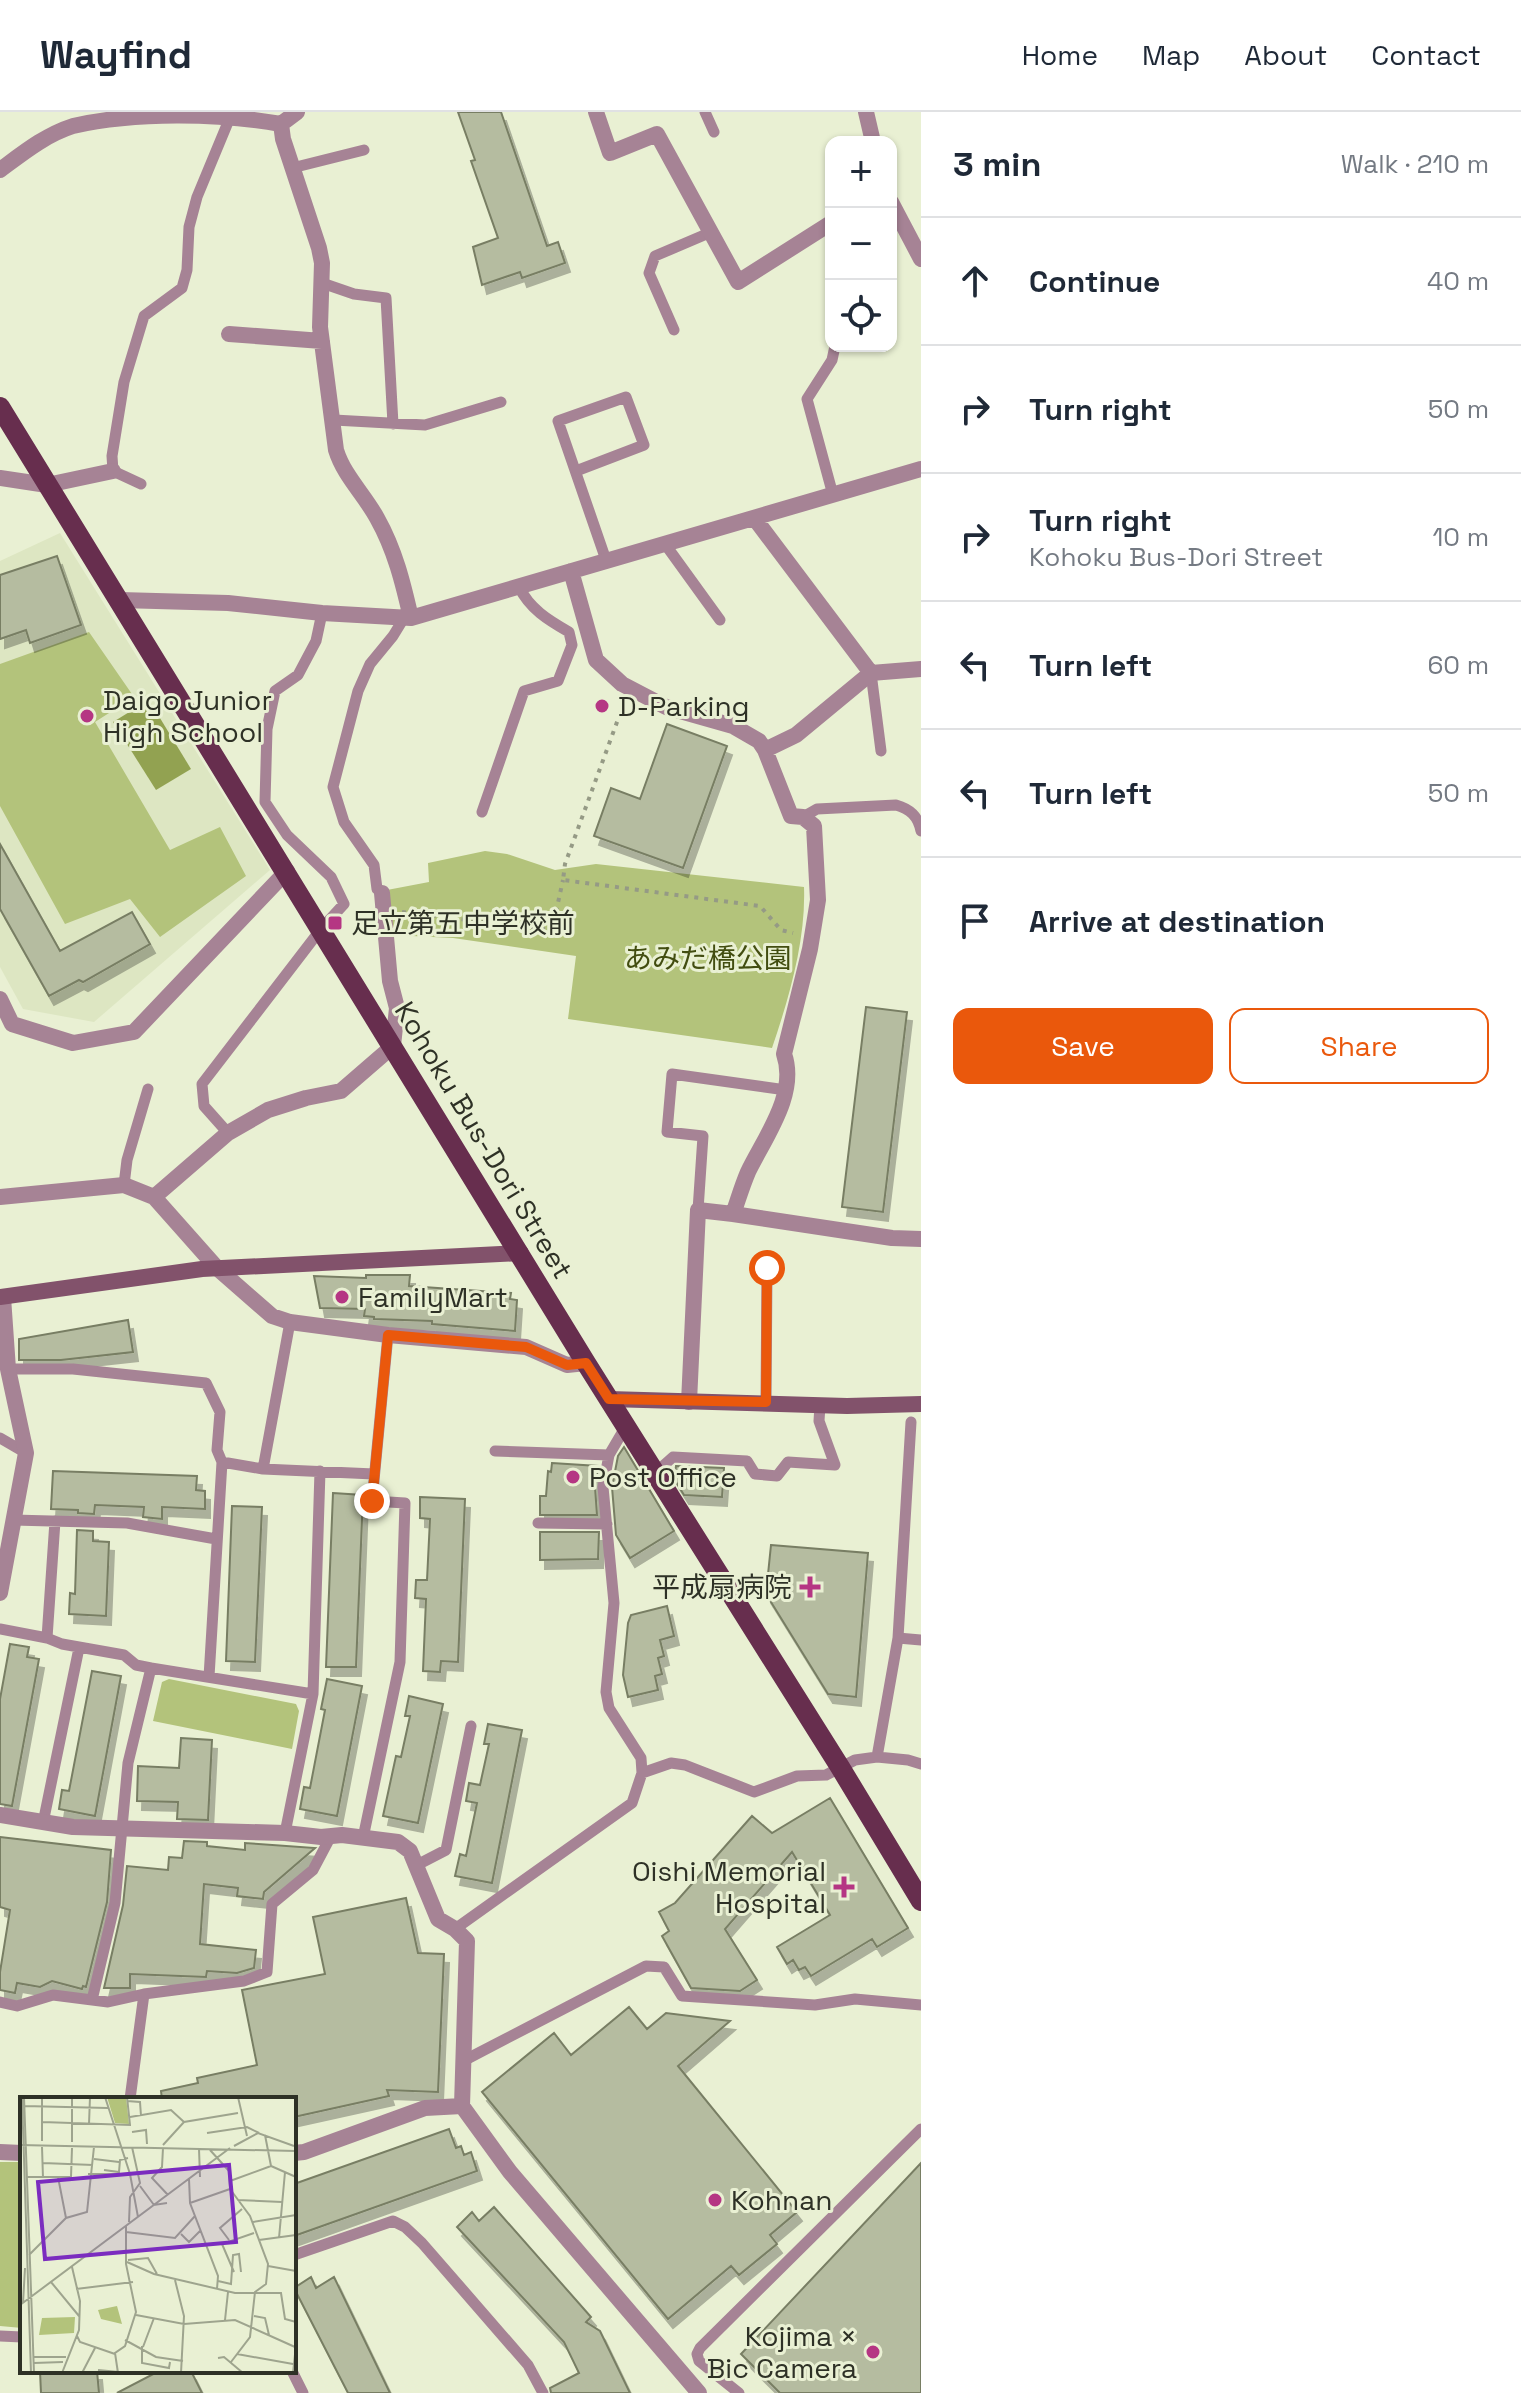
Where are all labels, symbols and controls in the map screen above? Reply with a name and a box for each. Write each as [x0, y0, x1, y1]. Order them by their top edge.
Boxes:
text: Wayfind [40, 31, 192, 79]
text: Home [1022, 37, 1098, 73]
text: Map [1142, 37, 1200, 73]
text: About [1244, 37, 1327, 73]
text: Contact [1371, 37, 1481, 73]
map controls [825, 136, 897, 352]
button: + [825, 136, 897, 208]
text: 3 min [953, 143, 1041, 186]
text: Walk · 210 m [1341, 147, 1489, 181]
button: − [825, 208, 897, 280]
icon: ahead [953, 259, 997, 303]
text: Continue [1029, 262, 1160, 301]
text: 40 m [1427, 264, 1489, 298]
button: locate [825, 280, 897, 352]
icon: right [953, 387, 997, 431]
text: Turn right [1029, 390, 1172, 429]
text: 50 m [1428, 392, 1489, 426]
text: Turn right [1029, 501, 1172, 540]
icon: right [953, 515, 997, 559]
text: 10 m [1432, 520, 1489, 554]
text: Kohoku Bus-Dori Street [1029, 540, 1323, 574]
icon: left [953, 643, 997, 687]
text: Turn left [1029, 646, 1152, 685]
text: 60 m [1427, 648, 1489, 682]
place label: Daigo Junior High School [103, 682, 272, 750]
place label: D-Parking [618, 688, 750, 724]
marker: D-Parking [593, 697, 611, 715]
marker: Daigo Junior High School [78, 707, 96, 725]
icon: left [953, 771, 997, 815]
text: Turn left [1029, 774, 1152, 813]
text: 50 m [1428, 776, 1489, 810]
icon: arrive [953, 899, 997, 943]
text: Arrive at destination [1029, 902, 1325, 941]
place label: 足立第五中学校前 [351, 905, 575, 941]
marker: 足立第五中学校前 [326, 914, 344, 932]
park label: あみだ橋公園 [624, 940, 792, 976]
street label: Kohoku Bus-Dori Street [387, 995, 581, 1285]
button: Save [953, 1008, 1213, 1084]
button: Share [1229, 1008, 1489, 1084]
route start [749, 1250, 785, 1286]
place label: FamilyMart [358, 1279, 508, 1315]
marker: FamilyMart [333, 1288, 351, 1306]
place label: Post Office [589, 1459, 737, 1495]
marker: Post Office [564, 1468, 582, 1486]
route end [354, 1483, 390, 1519]
place label: 平成扇病院 [652, 1569, 792, 1605]
marker: 平成扇病院 [799, 1576, 821, 1598]
place label: Oishi Memorial Hospital [632, 1853, 826, 1921]
marker: Oishi Memorial Hospital [833, 1876, 855, 1898]
inset map [20, 2097, 296, 2373]
place label: Kohnan [731, 2182, 832, 2218]
marker: Kohnan [706, 2191, 724, 2209]
place label: Kojima × Bic Camera [707, 2318, 857, 2386]
marker: Kojima × Bic Camera [864, 2343, 882, 2361]

